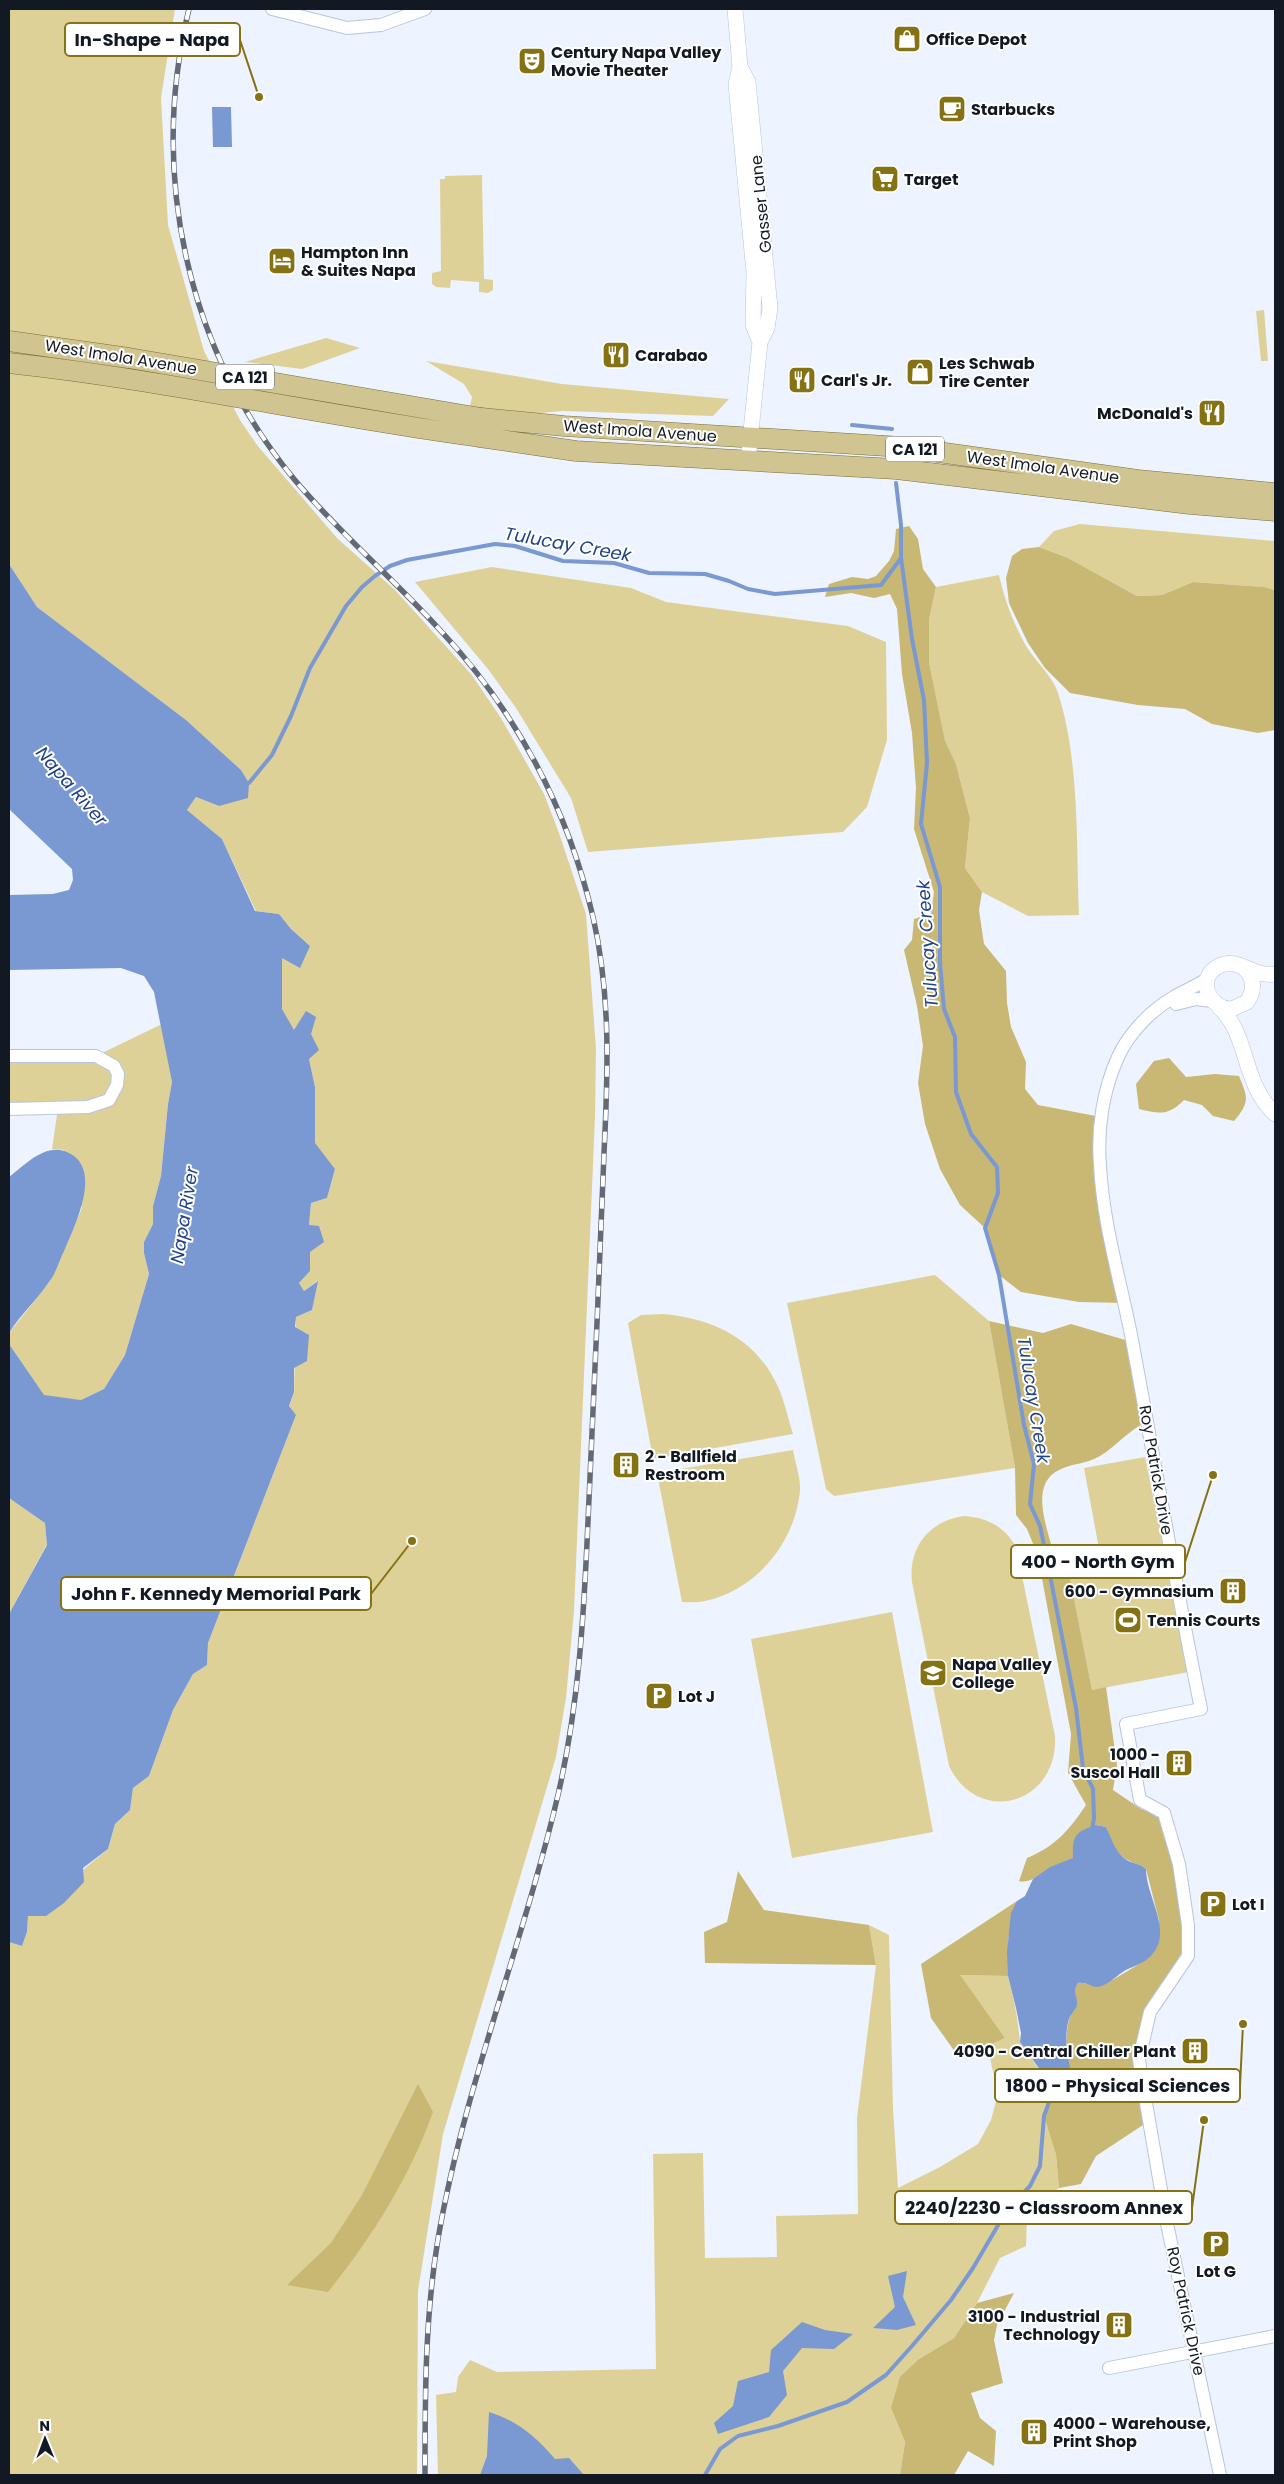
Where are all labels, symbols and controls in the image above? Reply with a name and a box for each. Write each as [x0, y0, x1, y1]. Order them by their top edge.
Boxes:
callout: In-Shape - Napa [65, 23, 240, 56]
shop icon: Office Depot [892, 24, 922, 54]
text: In-Shape - Napa [75, 27, 229, 52]
place label: Office Depot [926, 28, 1027, 51]
place label: Century Napa Valley Movie Theater [551, 41, 722, 82]
theatre icon: Century Napa Valley Movie Theater [517, 46, 547, 76]
cafe icon: Starbucks [937, 94, 967, 124]
place label: Starbucks [971, 98, 1055, 121]
street label: Gasser Lane [744, 154, 778, 254]
supermarket icon: Target [870, 164, 900, 194]
place label: Target [904, 168, 958, 191]
place label: Hampton Inn & Suites Napa [301, 241, 416, 282]
hotel icon: Hampton Inn & Suites Napa [267, 246, 297, 276]
street label: West Imola Avenue [43, 334, 199, 380]
restaurant icon: Carabao [601, 340, 631, 370]
place label: Carabao [635, 344, 708, 367]
place label: Les Schwab Tire Center [939, 352, 1035, 393]
shop icon: Les Schwab Tire Center [905, 357, 935, 387]
road number: CA 121 [216, 364, 274, 390]
restaurant icon: Carl's Jr. [787, 365, 817, 395]
place label: Carl's Jr. [821, 369, 892, 392]
restaurant icon: McDonald's [1197, 398, 1227, 428]
place label: McDonald's [1097, 402, 1193, 425]
street label: West Imola Avenue [563, 414, 718, 448]
road number: CA 121 [886, 436, 944, 462]
street label: West Imola Avenue [965, 445, 1121, 489]
water label: Tulucay Creek [503, 521, 634, 568]
water label: Napa River [30, 741, 114, 832]
water label: Tulucay Creek [910, 879, 944, 1009]
water label: Napa River [164, 1163, 204, 1265]
water label: Tulucay Creek [1012, 1335, 1056, 1466]
street label: Roy Patrick Drive [1133, 1403, 1179, 1537]
place label: 2 - Ballfield Restroom [645, 1445, 737, 1486]
building icon: 2 - Ballfield Restroom [611, 1450, 641, 1480]
callout: 400 - North Gym [1011, 1545, 1185, 1578]
text: 400 - North Gym [1021, 1549, 1175, 1574]
building icon: 600 - Gymnasium [1218, 1576, 1248, 1606]
callout: John F. Kennedy Memorial Park [61, 1577, 371, 1610]
place label: 600 - Gymnasium [1065, 1580, 1214, 1603]
text: John F. Kennedy Memorial Park [71, 1581, 362, 1606]
sports icon: Tennis Courts [1113, 1605, 1143, 1635]
place label: Tennis Courts [1147, 1609, 1260, 1632]
place label: Napa Valley College [952, 1653, 1053, 1694]
school or university icon: Napa Valley College [918, 1658, 948, 1688]
parking icon: Lot J [644, 1681, 674, 1711]
place label: Lot J [678, 1685, 715, 1708]
place label: 1000 - Suscol Hall [1070, 1743, 1160, 1784]
building icon: 1000 - Suscol Hall [1164, 1748, 1194, 1778]
parking icon: Lot I [1198, 1889, 1228, 1919]
place label: Lot I [1232, 1893, 1264, 1916]
building icon: 4090 - Central Chiller Plant [1180, 2036, 1210, 2066]
place label: 4090 - Central Chiller Plant [953, 2040, 1176, 2063]
callout: 1800 - Physical Sciences [995, 2069, 1240, 2102]
text: 1800 - Physical Sciences [1006, 2073, 1230, 2098]
callout: 2240/2230 - Classroom Annex [895, 2191, 1192, 2224]
text: 2240/2230 - Classroom Annex [905, 2195, 1183, 2220]
parking icon: Lot G [1201, 2229, 1231, 2259]
street label: Roy Patrick Drive [1161, 2244, 1211, 2378]
place label: Lot G [1196, 2260, 1236, 2283]
place label: 3100 - Industrial Technology [968, 2305, 1101, 2346]
building icon: 3100 - Industrial Technology [1104, 2310, 1134, 2340]
place label: 4000 - Warehouse, Print Shop [1053, 2412, 1211, 2453]
north arrow [20, 2414, 70, 2464]
text: N [39, 2416, 50, 2436]
building icon: 4000 - Warehouse, Print Shop [1019, 2417, 1049, 2447]

